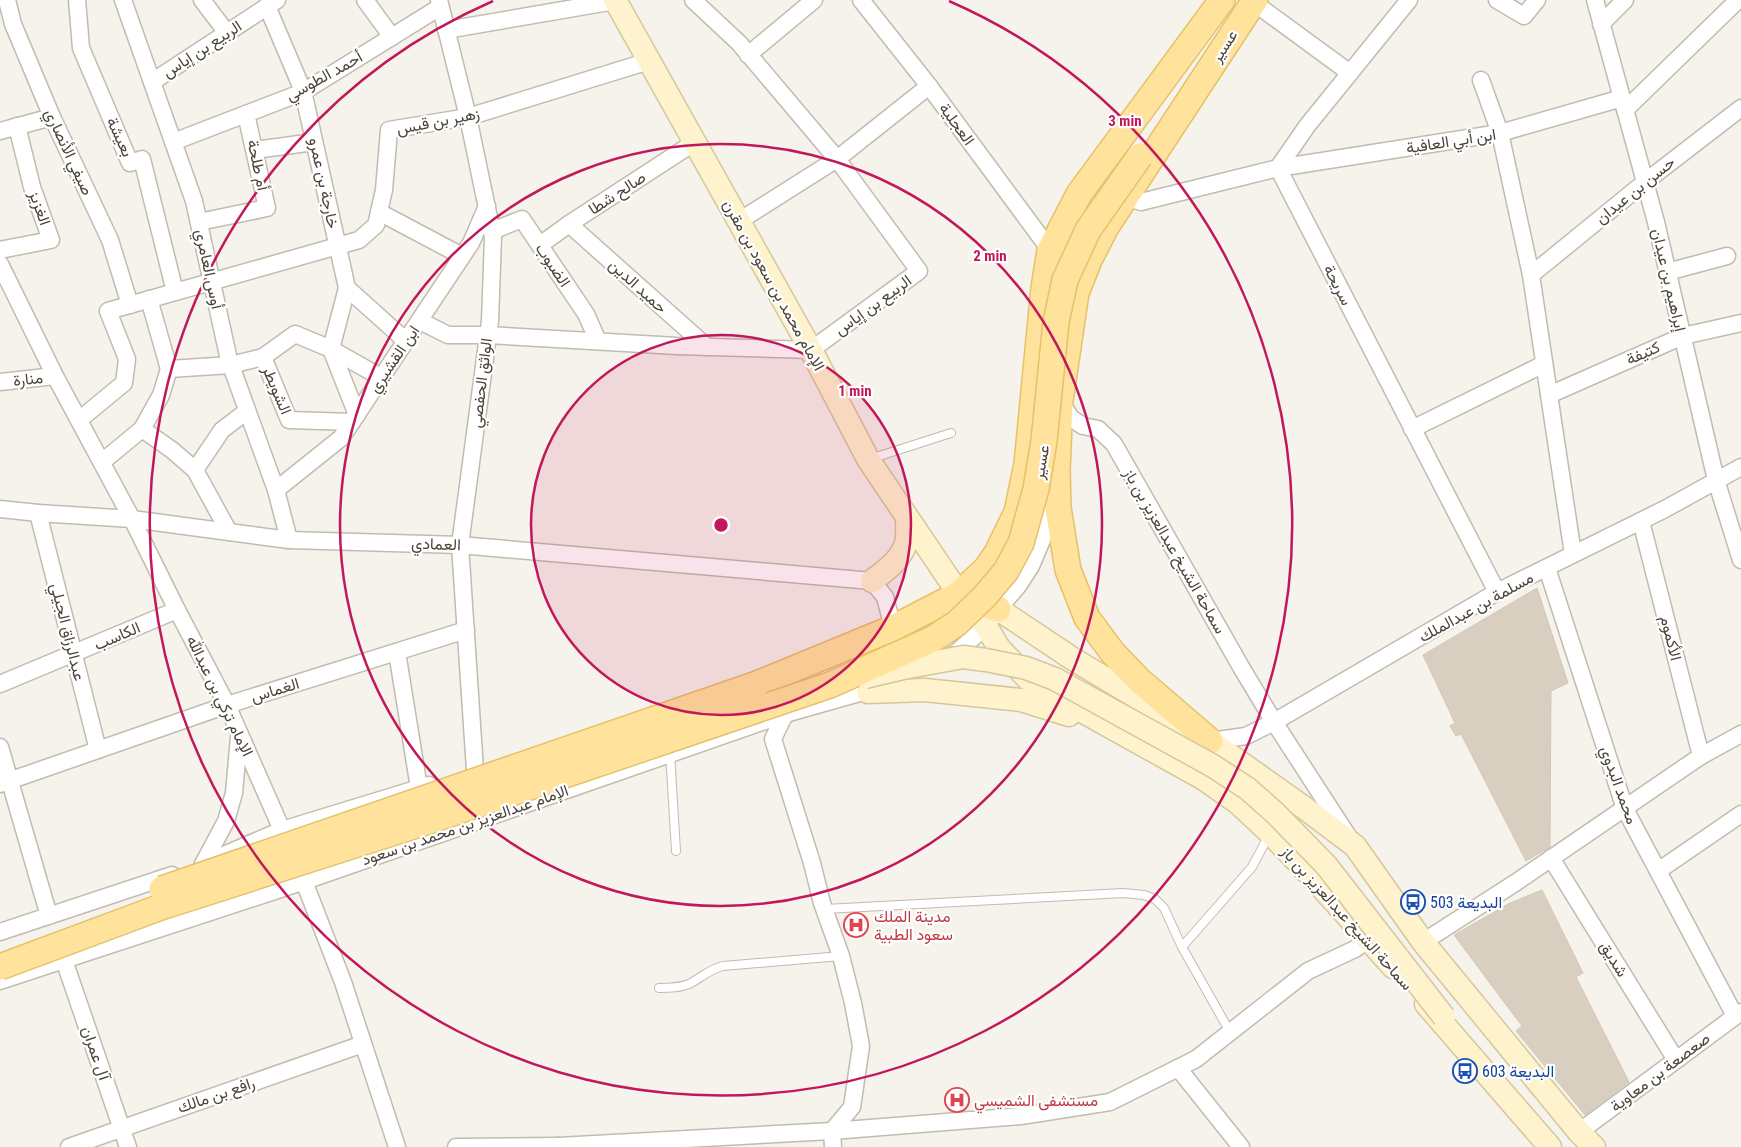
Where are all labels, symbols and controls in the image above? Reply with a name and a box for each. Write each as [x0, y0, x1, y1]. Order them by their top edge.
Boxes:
street label: الربيع بن إياس [159, 16, 246, 83]
street label: عسير [1206, 26, 1242, 67]
street label: أحمد الطوسي [282, 47, 368, 108]
street label: العجلية [935, 99, 979, 149]
street label: زهير بن قيس [395, 104, 481, 139]
street label: صيفي الأنصاري [37, 106, 97, 200]
text: 3 min [1108, 112, 1142, 130]
street label: بعيشة [103, 114, 137, 160]
street label: ابن أبي العافية [1405, 125, 1498, 161]
street label: خارجة بن عمرو [304, 136, 343, 231]
street label: أم طلحة [242, 138, 273, 193]
street label: حسن بن عيدان [1591, 152, 1679, 229]
street label: صالح شطا [585, 167, 650, 220]
street label: الغزيز [24, 187, 55, 228]
street label: الإمام محمد بن سعود بن مقرن [718, 196, 829, 374]
street label: أوس العامري [187, 227, 227, 312]
street label: إبراهيم بن عيدان [1647, 227, 1690, 334]
street label: الضبوب [531, 239, 575, 291]
text: 2 min [973, 247, 1007, 265]
street label: حميد الدين [604, 255, 671, 318]
street label: سريحة [1319, 262, 1356, 309]
street label: الربيع بن إياس [831, 271, 916, 341]
street label: ابن القشيري [365, 322, 427, 399]
street label: الواثق الحفصي [466, 337, 500, 430]
street label: كتيفة [1623, 337, 1663, 369]
street label: الشويطر [257, 362, 296, 418]
street label: منارة [12, 368, 44, 391]
text: 1 min [838, 382, 872, 400]
street label: عسير [1028, 443, 1054, 482]
street label: سماحة الشيخ عبدالعزيز بن باز [1118, 464, 1230, 638]
centre of rings [712, 516, 730, 534]
street label: العمادي [411, 534, 461, 558]
street label: مسلمة بن عبدالملك [1416, 568, 1537, 647]
street label: عبدالرزاق الجيلي [43, 581, 89, 684]
street label: الأكموم [1655, 614, 1686, 663]
street label: الكاسب [91, 618, 143, 654]
street label: الإمام تركي بن عبدالله [179, 633, 257, 761]
street label: الغماس [248, 674, 302, 707]
street label: محمد البدوي [1592, 743, 1642, 828]
street label: الإمام عبدالعزيز بن محمد بن سعود [359, 781, 571, 870]
street label: سماحة الشيخ عبدالعزيز بن باز [1275, 841, 1417, 995]
bus stop icon: البديعة 503 [1400, 889, 1426, 915]
place label: البديعة 503 [1430, 893, 1502, 912]
place label: مدينة الملك سعود الطبية [874, 907, 953, 945]
hospital icon: مدينة الملك سعود الطبية [843, 912, 869, 938]
street label: شديق [1595, 938, 1632, 981]
street label: آل عمران [77, 1024, 114, 1084]
street label: صعصعة بن معاوية [1607, 1028, 1714, 1116]
bus stop icon: البديعة 603 [1452, 1058, 1478, 1084]
place label: البديعة 603 [1482, 1062, 1554, 1081]
street label: رافع بن مالك [175, 1073, 258, 1119]
hospital icon: مستشفى الشميسي [944, 1087, 970, 1113]
place label: مستشفى الشميسي [974, 1091, 1098, 1114]

